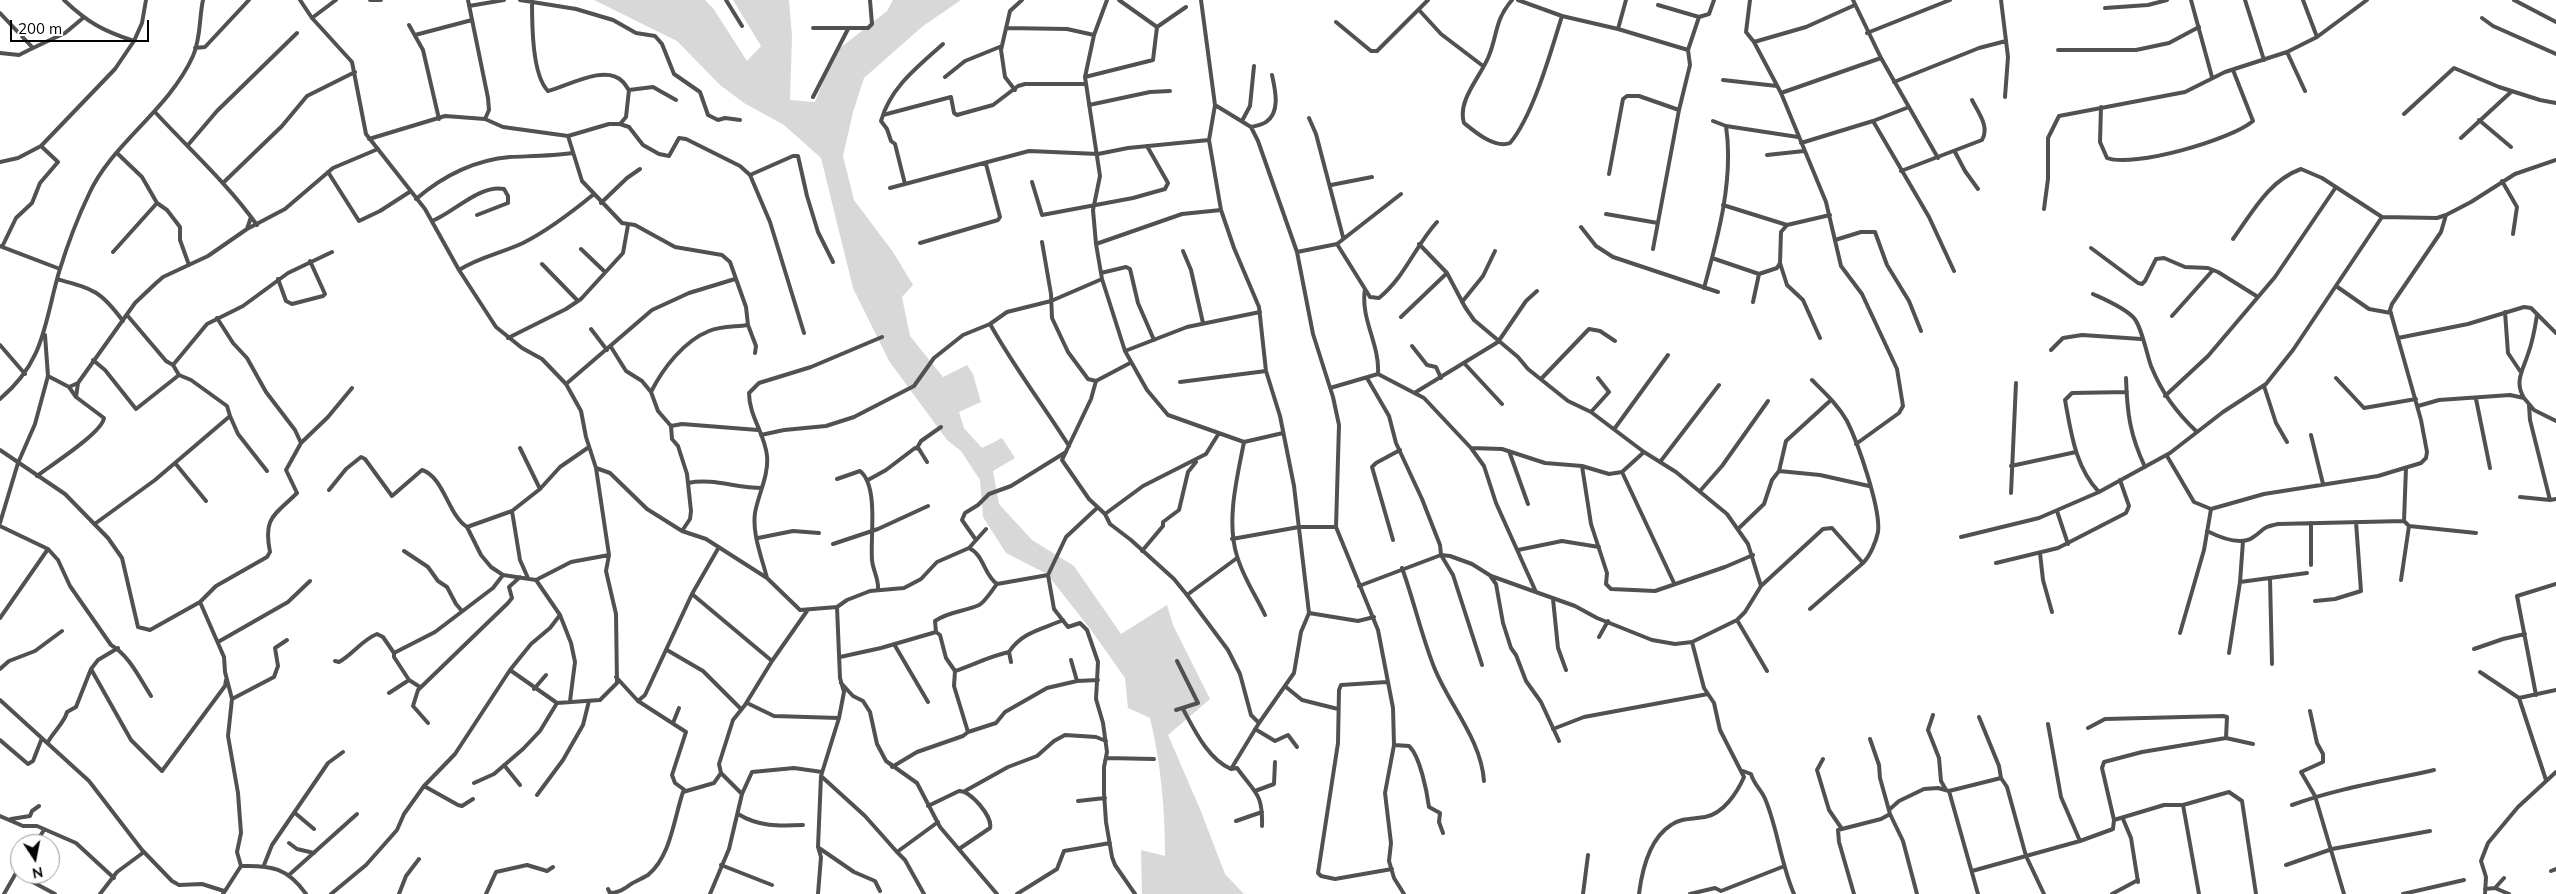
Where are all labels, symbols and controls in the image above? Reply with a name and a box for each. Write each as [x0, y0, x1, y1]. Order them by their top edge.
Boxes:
scale bar [12, 10, 151, 42]
text: 200 m [18, 19, 62, 38]
north arrow [10, 834, 60, 884]
text: N [31, 863, 45, 883]

